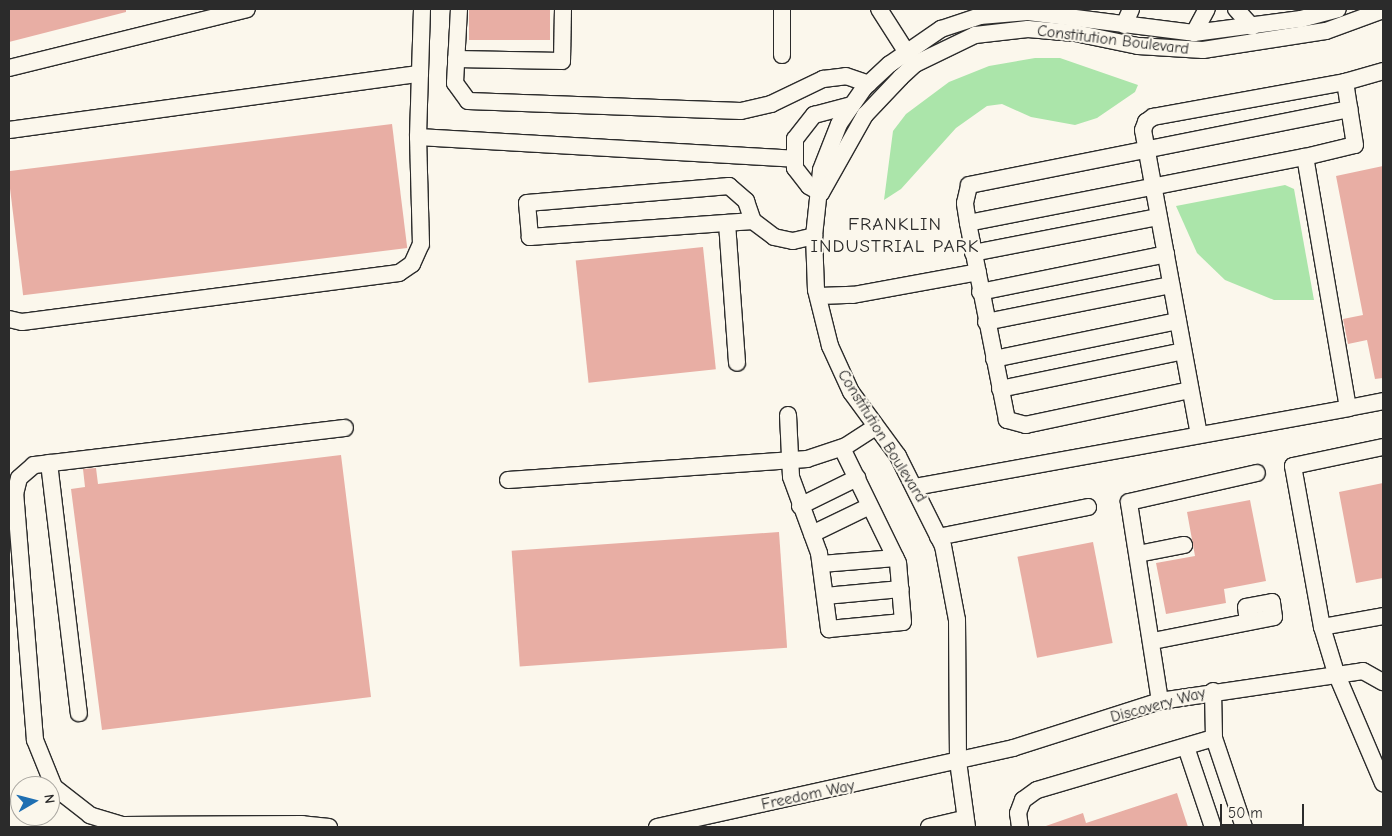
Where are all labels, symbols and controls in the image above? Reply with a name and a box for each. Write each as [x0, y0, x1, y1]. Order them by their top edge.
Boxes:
street label: Constitution Boulevard [1036, 21, 1190, 59]
district label: FRANKLIN INDUSTRIAL PARK [809, 214, 981, 258]
street label: Constitution Boulevard [833, 366, 931, 506]
street label: Discovery Way [1108, 683, 1208, 727]
north arrow [10, 776, 60, 826]
street label: Freedom Way [760, 776, 856, 814]
text: N [40, 793, 58, 805]
scale bar [1222, 794, 1306, 826]
text: 50 m [1228, 804, 1263, 822]

